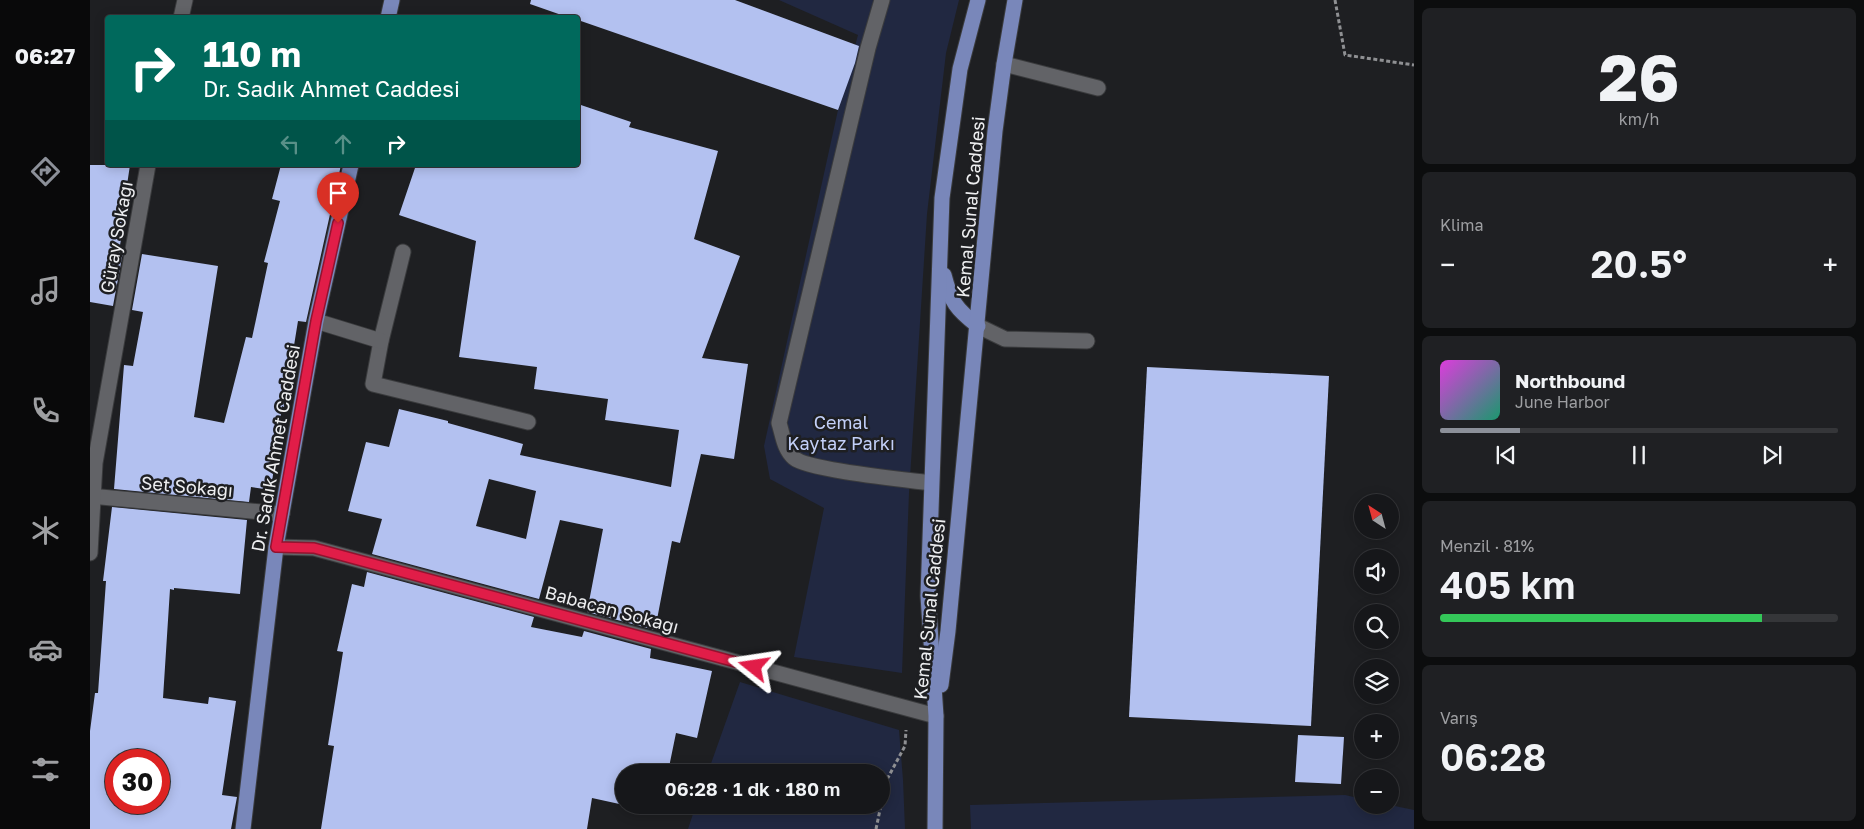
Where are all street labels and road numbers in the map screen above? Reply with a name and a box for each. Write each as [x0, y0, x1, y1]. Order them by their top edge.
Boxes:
street label: Kemal Sunal Caddesi [951, 115, 989, 299]
street label: Güray Sokağı [95, 179, 137, 295]
street label: Dr. Sadık Ahmet Caddesi [246, 343, 304, 553]
street label: Set Sokağı [140, 471, 234, 501]
street label: Kemal Sunal Caddesi [909, 517, 949, 701]
street label: Babacan Sokağı [543, 581, 681, 637]

